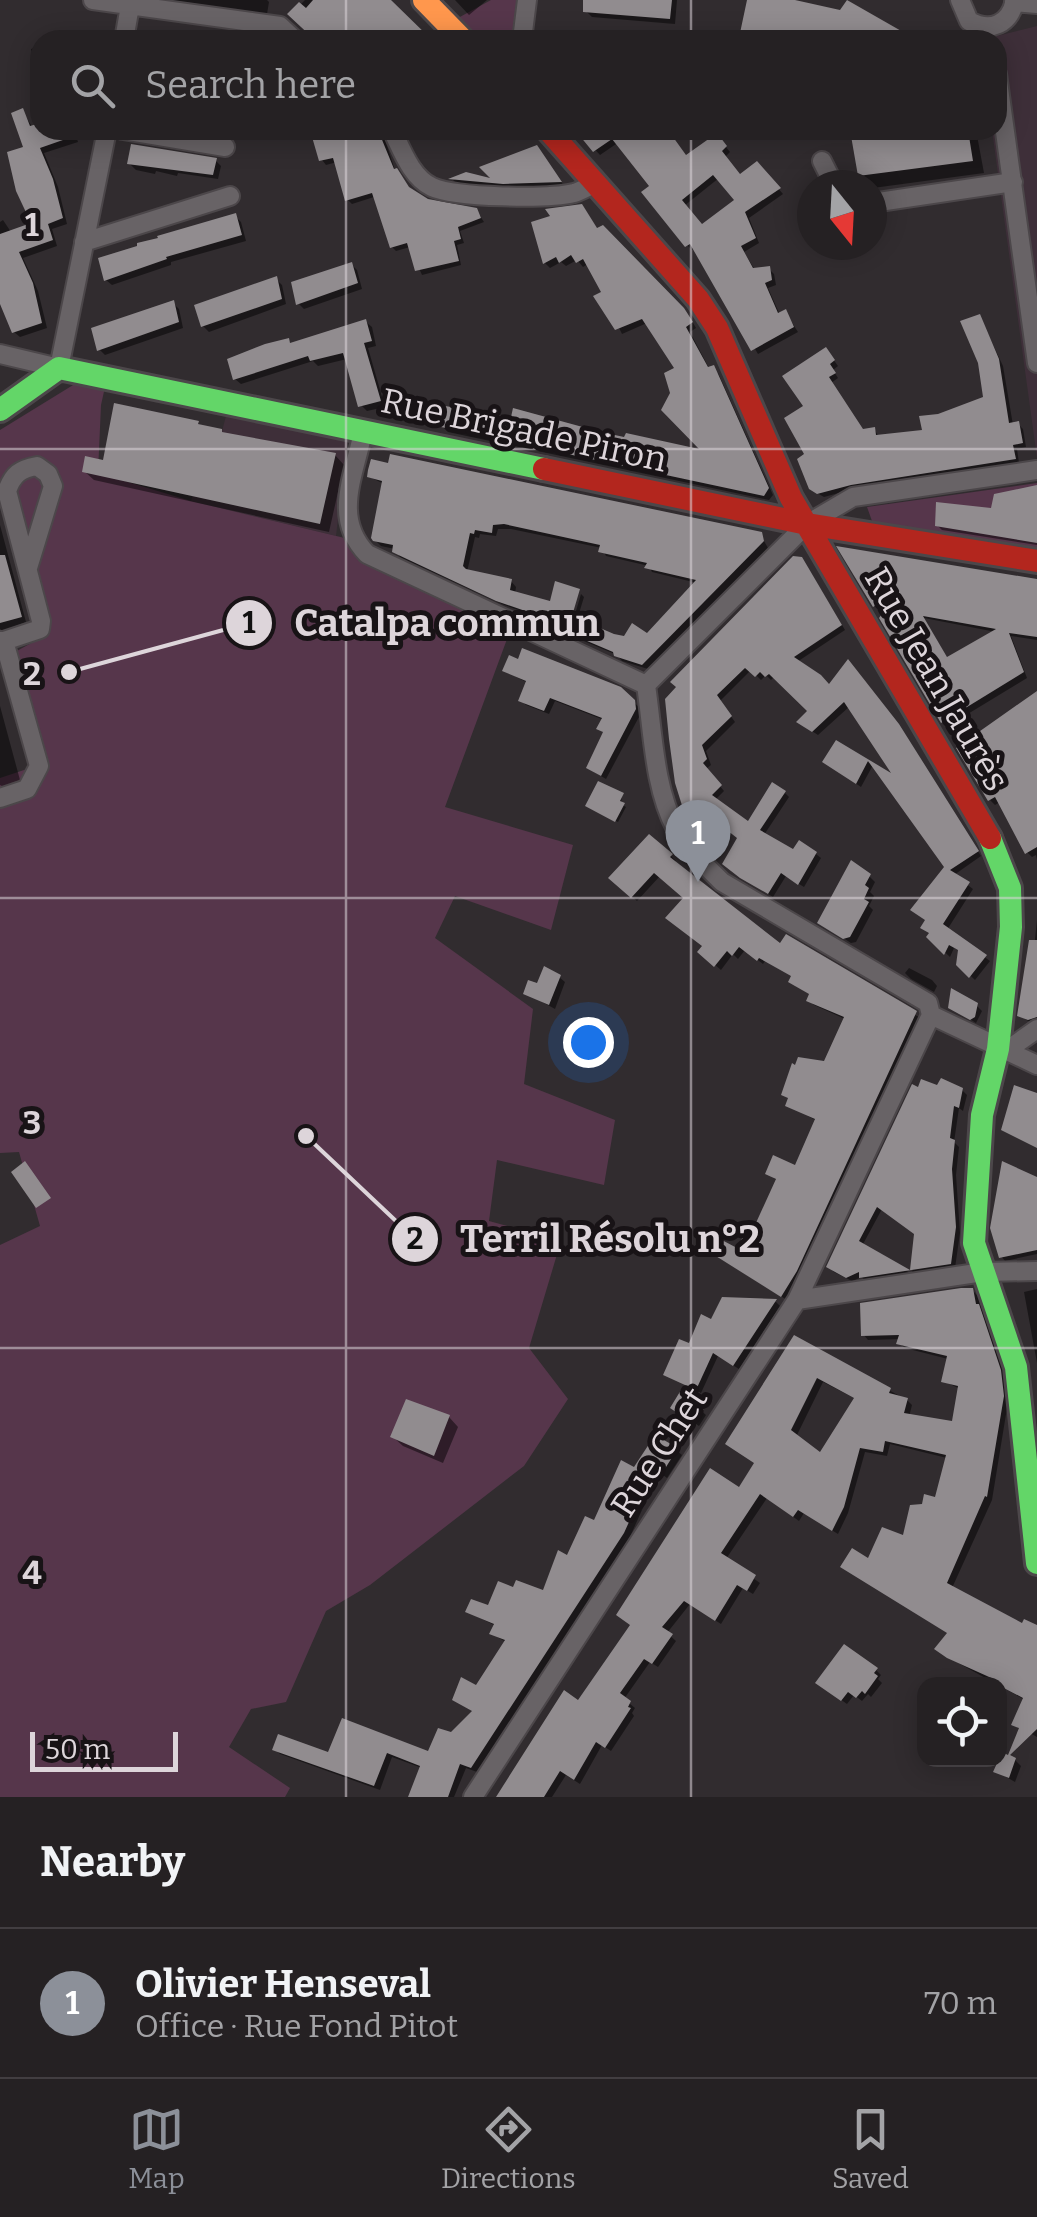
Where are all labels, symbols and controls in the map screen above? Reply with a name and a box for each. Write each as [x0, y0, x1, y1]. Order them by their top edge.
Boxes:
search box [30, 30, 1007, 140]
icon: search [65, 58, 120, 113]
text: Search here [145, 62, 356, 108]
north arrow [797, 170, 887, 260]
text: 1 [25, 206, 39, 244]
street label: Rue Brigade Piron [377, 379, 671, 481]
street label: Rue Jean Jaurès [856, 560, 1018, 798]
callout: Catalpa commun [224, 589, 620, 657]
text: Catalpa commun [294, 600, 600, 646]
text: 1 [243, 605, 256, 641]
text: 2 [23, 655, 41, 693]
pin: 1 [666, 800, 730, 882]
your location [563, 1017, 614, 1068]
text: 3 [23, 1104, 41, 1142]
callout: Terril Résolu n°2 [390, 1205, 780, 1273]
text: Terril Résolu n°2 [460, 1216, 760, 1262]
text: 2 [407, 1221, 423, 1257]
street label: Rue Chet [602, 1379, 716, 1524]
text: 4 [22, 1554, 42, 1592]
map controls [917, 1677, 1007, 1767]
button: locate [917, 1677, 1007, 1767]
scale bar [30, 1727, 178, 1772]
text: 50 m [45, 1733, 110, 1766]
text: Nearby [40, 1837, 185, 1887]
text: Olivier Henseval [135, 1961, 431, 2007]
text: 1 [66, 1984, 79, 2022]
text: 70 m [924, 1984, 997, 2022]
text: Office · Rue Fond Pitot [135, 2007, 458, 2045]
tab: Map [128, 2102, 185, 2195]
tab: Directions [441, 2102, 576, 2195]
tab: Saved [832, 2102, 909, 2195]

